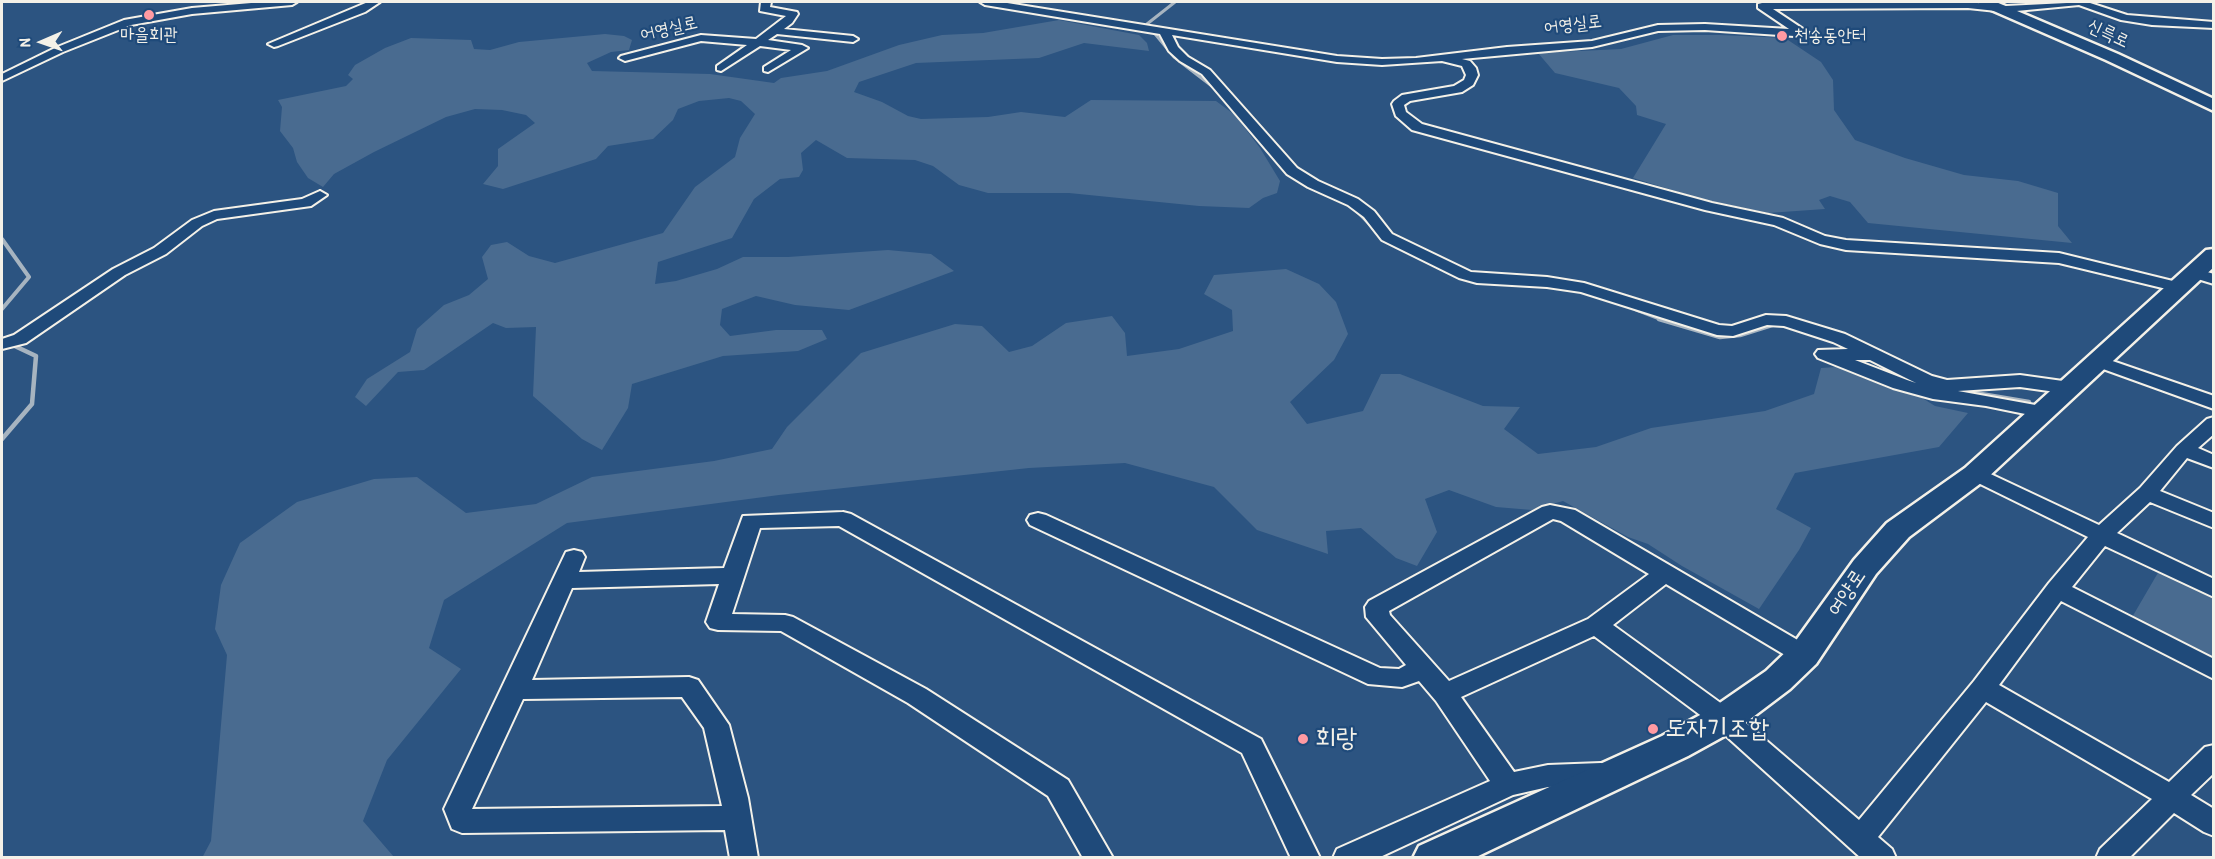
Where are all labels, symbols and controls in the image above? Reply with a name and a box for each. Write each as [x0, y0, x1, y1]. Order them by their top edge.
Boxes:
marker: 마을회관 [142, 8, 156, 22]
street label: 어영실로 [1543, 11, 1603, 39]
north arrow [12, 12, 72, 72]
street label: 어영실로 [638, 12, 700, 46]
street label: 신륵로 [2084, 15, 2132, 53]
place label: 마을회관 [120, 24, 178, 46]
place label: 천송동안터 [1794, 25, 1866, 47]
marker: 천송동안터 [1775, 29, 1789, 43]
text: N [13, 38, 35, 47]
street label: 여양로 [1822, 565, 1872, 621]
place label: 도자기조합 [1665, 713, 1770, 745]
marker: 도자기조합 [1646, 722, 1660, 736]
place label: 회랑 [1315, 723, 1357, 755]
marker: 회랑 [1296, 732, 1310, 746]

